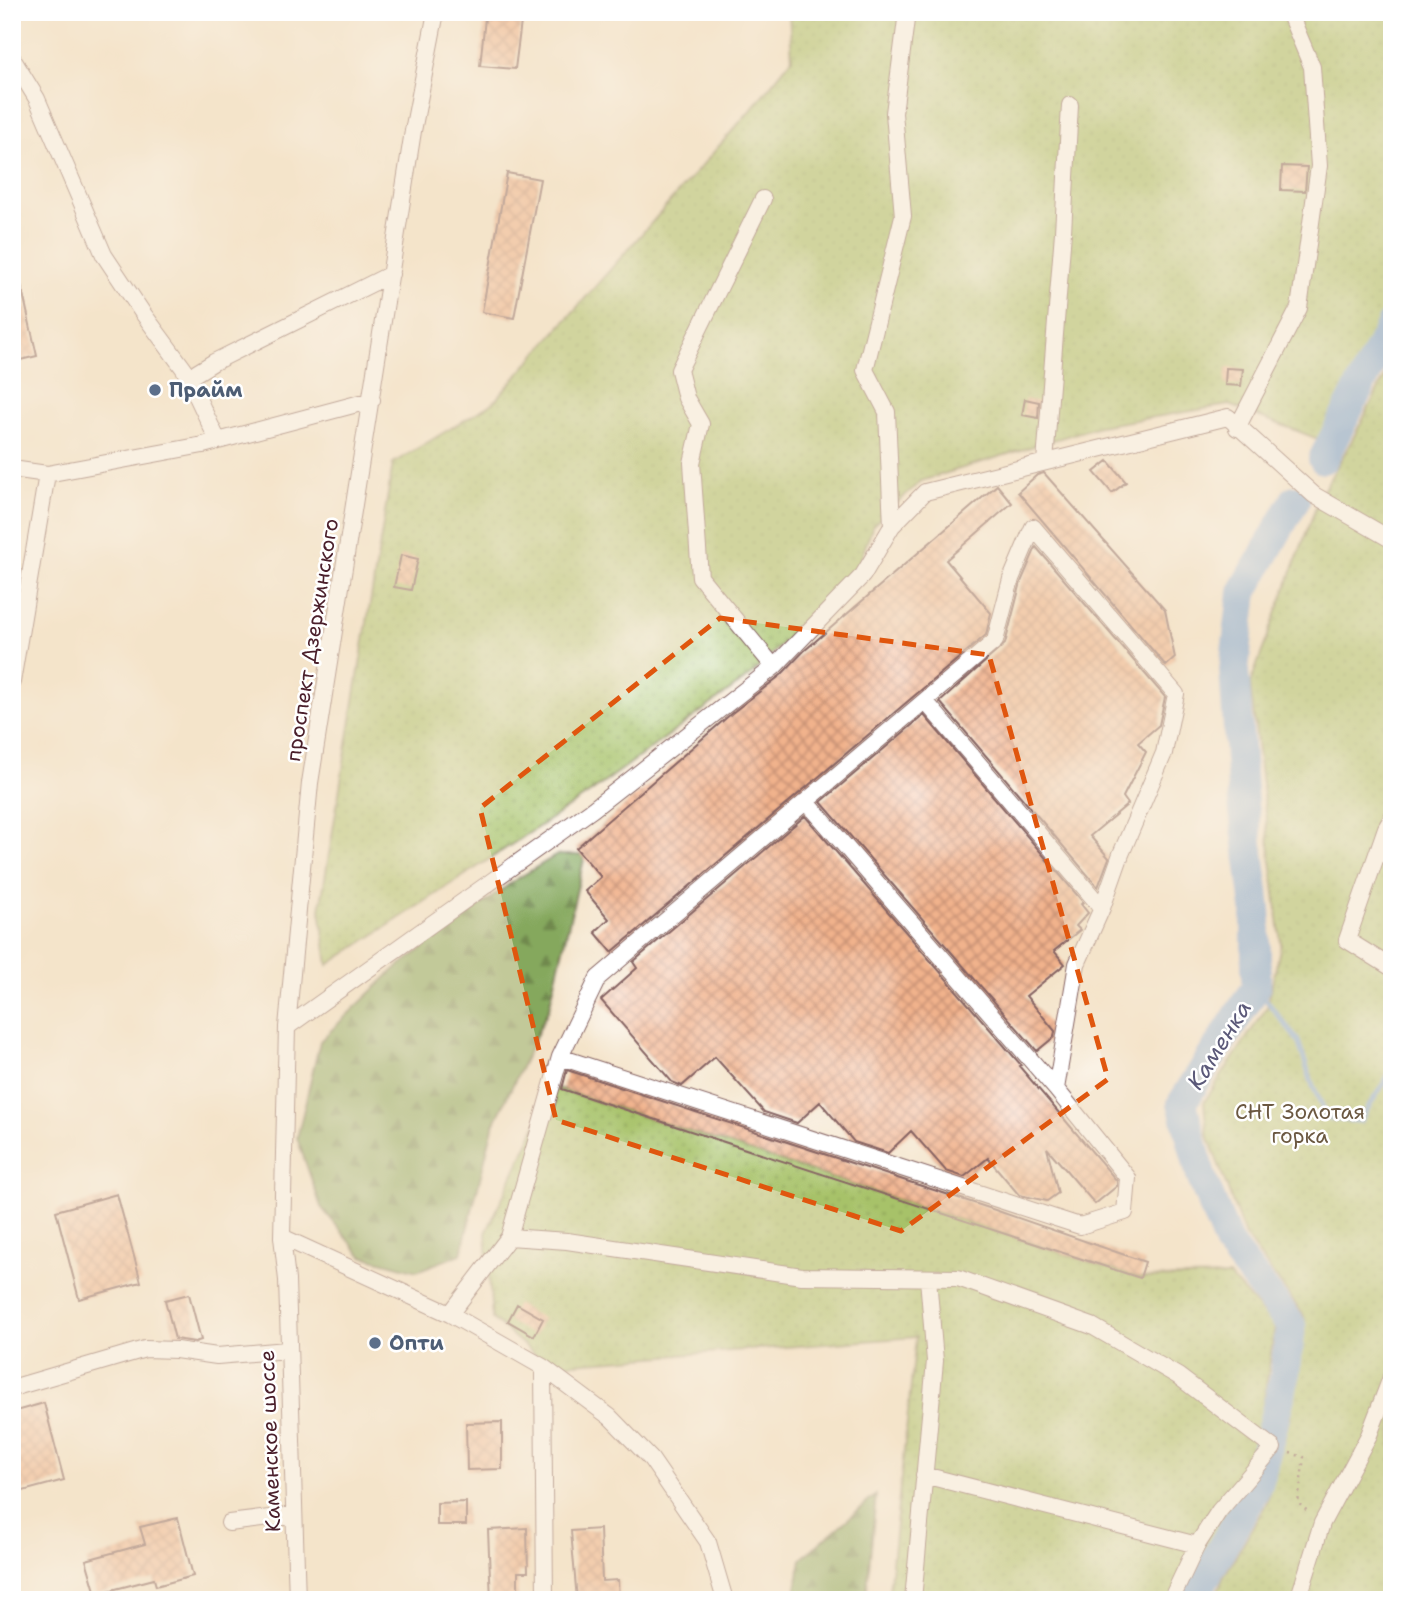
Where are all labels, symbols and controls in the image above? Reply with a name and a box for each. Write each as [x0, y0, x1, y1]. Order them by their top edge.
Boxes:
place label: Прайм [169, 376, 243, 404]
marker: Прайм [147, 382, 163, 398]
street label: проспект Дзержинского [279, 516, 345, 764]
water label: Каменка [1180, 995, 1258, 1095]
park label: СНТ Золотая горка [1235, 1098, 1365, 1150]
place label: Опти [389, 1329, 444, 1357]
marker: Опти [367, 1335, 383, 1351]
street label: Каменское шоссе [253, 1349, 287, 1533]

